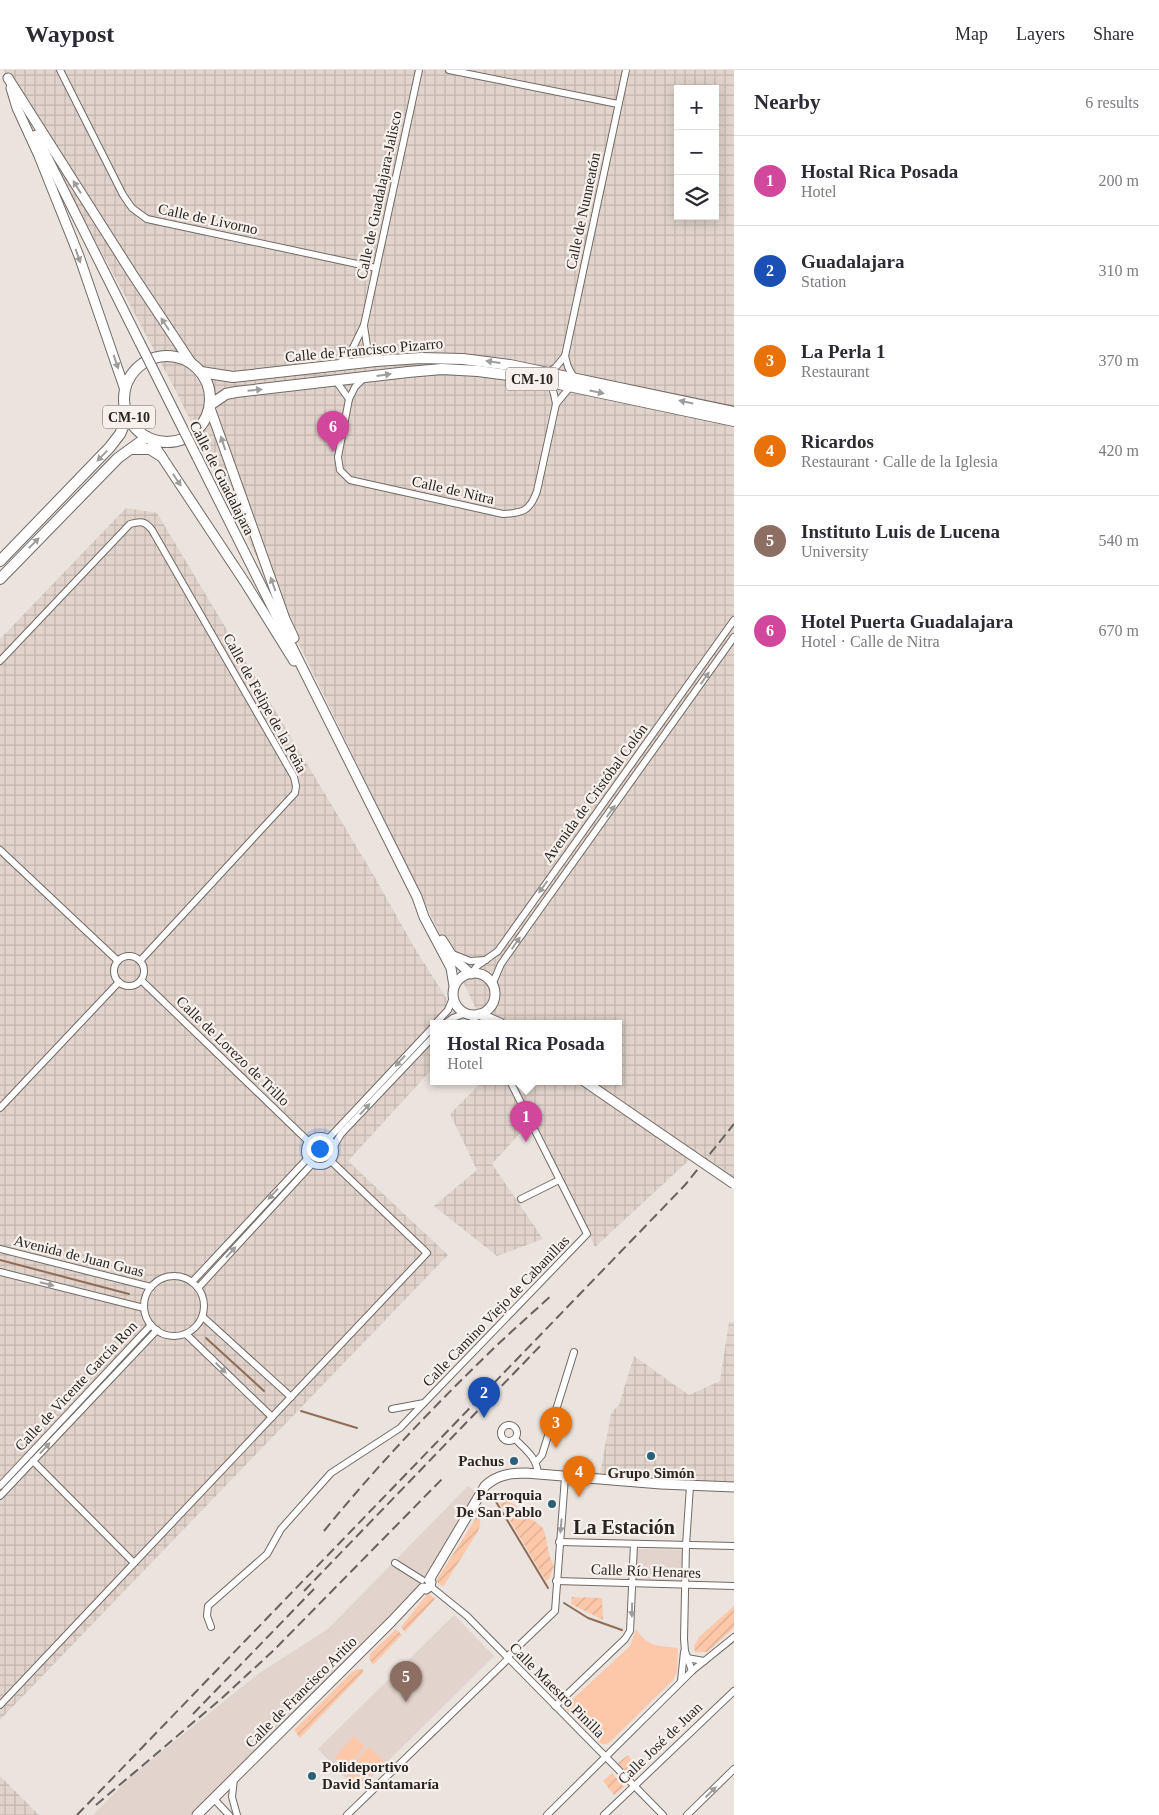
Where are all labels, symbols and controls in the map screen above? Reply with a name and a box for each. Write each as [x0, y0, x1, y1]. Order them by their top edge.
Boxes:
text: Waypost [25, 21, 114, 47]
text: Map [955, 24, 988, 44]
text: Layers [1016, 24, 1065, 44]
text: Share [1093, 24, 1134, 44]
map controls [674, 85, 719, 220]
button: + [674, 85, 719, 130]
text: Nearby [754, 90, 821, 114]
text: 6 results [1085, 94, 1139, 111]
street label: Calle de Guadalajara-Jalisco [353, 109, 405, 281]
button: − [674, 130, 719, 175]
street label: Calle de Nunneatón [563, 151, 603, 271]
text: Hostal Rica Posada [801, 161, 958, 182]
text: 1 [766, 172, 774, 189]
text: 200 m [1099, 172, 1139, 189]
button: layers [674, 175, 719, 220]
one-way arrow [72, 180, 82, 194]
text: Hotel [801, 183, 837, 200]
street label: Calle de Livorno [157, 201, 259, 237]
one-way arrow [74, 249, 82, 264]
text: Guadalajara [801, 251, 904, 272]
text: 2 [766, 262, 774, 279]
text: 310 m [1099, 262, 1139, 279]
text: Station [801, 273, 846, 290]
one-way arrow [160, 317, 169, 331]
street label: Calle de Francisco Pizarro [284, 335, 444, 365]
text: La Perla 1 [801, 341, 885, 362]
text: 3 [766, 352, 774, 369]
text: 370 m [1099, 352, 1139, 369]
one-way arrow [113, 354, 120, 369]
one-way arrow [485, 358, 501, 366]
text: Restaurant [801, 363, 869, 380]
road number: CM-10 [506, 368, 558, 390]
one-way arrow [376, 371, 392, 379]
one-way arrow [247, 386, 263, 394]
one-way arrow [589, 388, 604, 396]
one-way arrow [679, 398, 694, 406]
road number: CM-10 [103, 406, 155, 428]
pin: 6 [317, 411, 349, 452]
street label: Calle de Guadalajara [186, 418, 258, 538]
text: Ricardos [801, 431, 874, 452]
one-way arrow [219, 436, 226, 451]
text: 4 [766, 442, 774, 459]
text: 420 m [1099, 442, 1139, 459]
one-way arrow [96, 450, 108, 462]
text: Restaurant · Calle de la Iglesia [801, 453, 998, 470]
one-way arrow [172, 473, 181, 486]
street label: Calle de Nitra [410, 473, 496, 507]
text: Instituto Luis de Lucena [801, 521, 1000, 542]
text: 5 [766, 532, 774, 549]
text: 540 m [1099, 532, 1139, 549]
one-way arrow [28, 538, 40, 550]
text: University [801, 543, 869, 560]
one-way arrow [269, 577, 276, 592]
text: Hotel Puerta Guadalajara [801, 611, 1013, 632]
text: 6 [766, 622, 774, 639]
text: 670 m [1099, 622, 1139, 639]
street label: Calle de Felipe de la Peña [220, 631, 310, 775]
text: Hotel · Calle de Nitra [801, 633, 940, 650]
one-way arrow [700, 671, 710, 685]
street label: Avenida de Cristóbal Colón [540, 720, 651, 865]
one-way arrow [606, 804, 616, 817]
one-way arrow [538, 881, 548, 894]
one-way arrow [511, 936, 521, 949]
street label: Calle de Lorezo de Trillo [173, 993, 293, 1109]
popup [430, 1020, 622, 1085]
text: Hostal Rica Posada [447, 1033, 605, 1054]
one-way arrow [394, 1055, 406, 1067]
text: Hotel [447, 1055, 483, 1072]
pin: 1 [510, 1101, 542, 1142]
one-way arrow [359, 1103, 371, 1115]
your location [307, 1136, 333, 1162]
one-way arrow [267, 1188, 279, 1200]
street label: Avenida de Juan Guas [12, 1232, 146, 1280]
street label: Calle Camino Viejo de Cabanillas [419, 1232, 573, 1390]
one-way arrow [225, 1246, 237, 1258]
one-way arrow [40, 1280, 55, 1288]
street label: Calle de Vicente García Ron [12, 1318, 141, 1454]
one-way arrow [215, 1362, 227, 1374]
pin: 2 [468, 1377, 500, 1418]
pin: 3 [540, 1407, 572, 1448]
one-way arrow [39, 1443, 51, 1455]
marker: Grupo Simón [645, 1450, 657, 1462]
place label: Pachus [458, 1453, 504, 1469]
marker: Pachus [508, 1455, 520, 1467]
pin: 4 [563, 1456, 595, 1497]
place label: Grupo Simón [607, 1465, 695, 1481]
place label: Parroquia De San Pablo [456, 1487, 542, 1520]
marker: Parroquia De San Pablo [546, 1498, 558, 1510]
district label: La Estación [573, 1516, 675, 1538]
one-way arrow [556, 1518, 564, 1534]
street label: Calle Río Henares [591, 1561, 701, 1581]
one-way arrow [628, 1602, 636, 1618]
street label: Calle de Francisco Aritio [242, 1633, 360, 1751]
street label: Calle Maestro Pinilla [506, 1639, 608, 1741]
pin: 5 [390, 1661, 422, 1702]
street label: Calle José de Juan [615, 1699, 706, 1787]
place label: Polideportivo David Santamaría [322, 1759, 440, 1792]
marker: Polideportivo David Santamaría [306, 1770, 318, 1782]
one-way arrow [704, 1786, 716, 1798]

